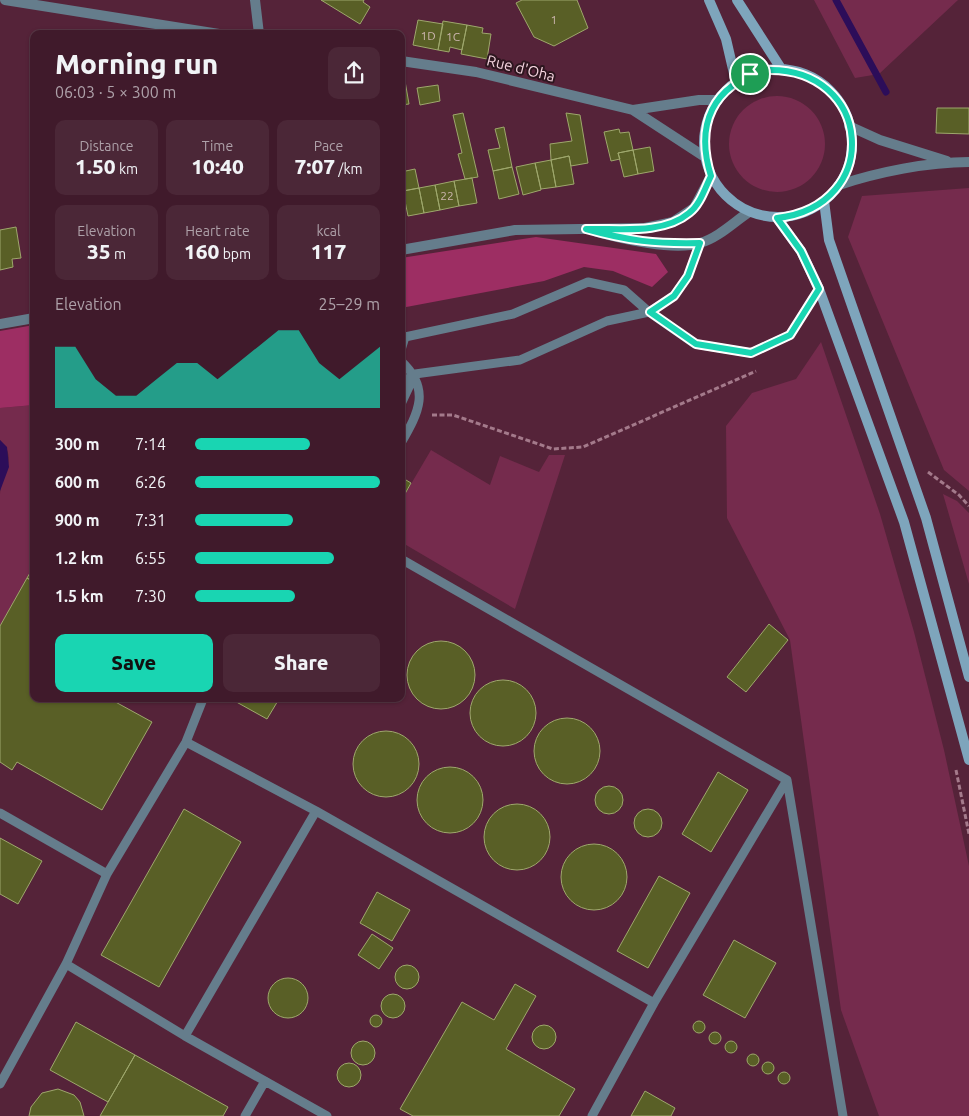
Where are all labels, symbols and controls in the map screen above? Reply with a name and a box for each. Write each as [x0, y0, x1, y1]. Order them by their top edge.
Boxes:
house number: 1 [551, 13, 557, 26]
house number: 1D [420, 29, 436, 42]
house number: 1C [446, 30, 461, 43]
button: share [328, 47, 380, 99]
text: Morning run [55, 48, 218, 79]
street label: Rue d'Oha [485, 51, 557, 85]
pin [729, 53, 771, 95]
icon: arrive [736, 60, 764, 88]
text: 06:03 · 5 × 300 m [55, 83, 176, 101]
text: Distance [79, 138, 134, 154]
text: Time [202, 138, 233, 154]
text: Pace [314, 138, 343, 154]
text: 1.50 [75, 154, 116, 178]
text: 10:40 [191, 154, 244, 178]
text: 7:07 [294, 154, 335, 178]
text: km [116, 161, 138, 177]
text: /km [335, 161, 363, 177]
house number: 22 [440, 189, 454, 202]
text: Elevation [77, 223, 136, 239]
text: Heart rate [185, 223, 250, 239]
text: kcal [316, 223, 341, 239]
text: 35 [87, 239, 111, 263]
text: 160 [184, 239, 219, 263]
text: 117 [311, 239, 346, 263]
text: m [111, 246, 126, 262]
text: bpm [219, 246, 251, 262]
text: Elevation [55, 295, 122, 313]
text: 25–29 m [318, 295, 380, 313]
text: 300 m [55, 435, 100, 453]
text: 7:14 [135, 435, 166, 453]
text: 600 m [55, 473, 100, 491]
text: 6:26 [135, 473, 166, 491]
text: 900 m [55, 511, 100, 529]
text: 7:31 [135, 511, 166, 529]
text: 1.2 km [55, 549, 104, 567]
text: 6:55 [135, 549, 166, 567]
text: 1.5 km [55, 587, 104, 605]
text: 7:30 [135, 587, 166, 605]
button: Save [55, 634, 213, 692]
button: Share [223, 634, 380, 692]

